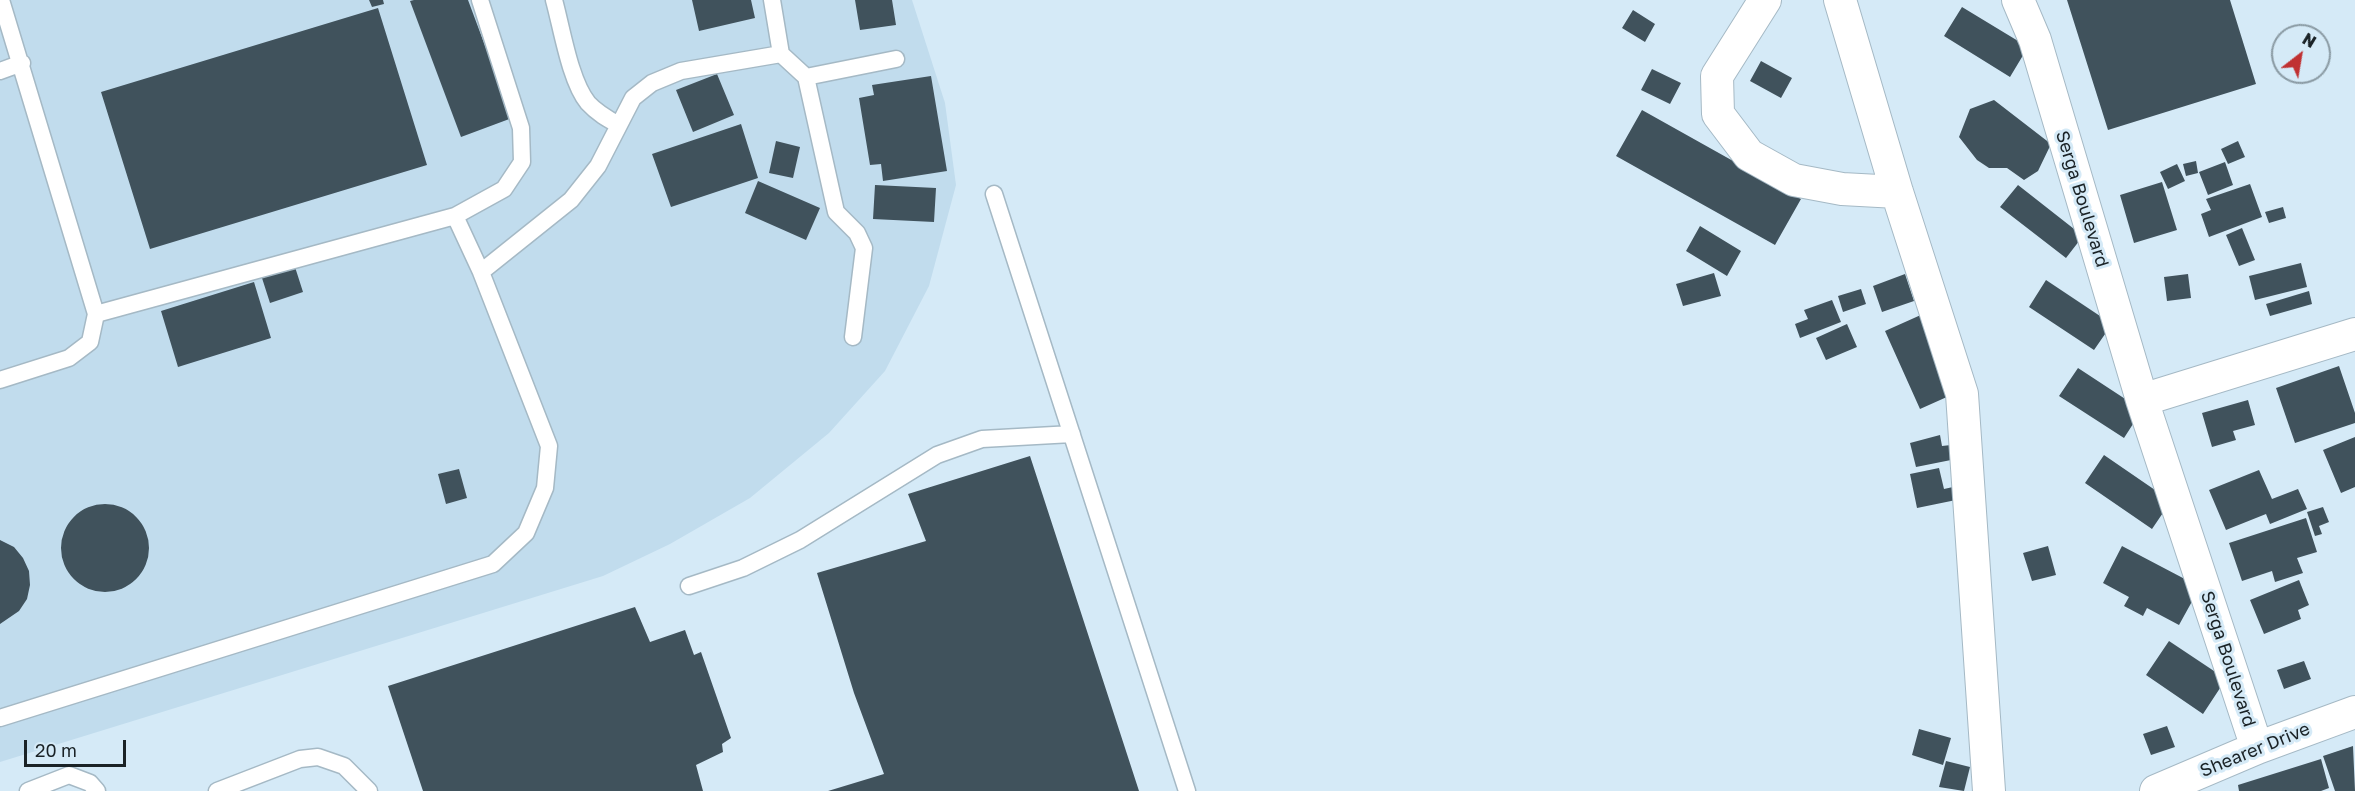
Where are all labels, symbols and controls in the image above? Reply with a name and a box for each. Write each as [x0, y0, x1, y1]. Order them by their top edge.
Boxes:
north arrow [2271, 24, 2331, 84]
text: N [2299, 29, 2320, 52]
street label: Serga Boulevard [2051, 128, 2113, 270]
street label: Serga Boulevard [2196, 588, 2260, 730]
street label: Shearer Drive [2197, 718, 2313, 782]
scale bar [27, 728, 129, 766]
text: 20 m [35, 739, 77, 761]

